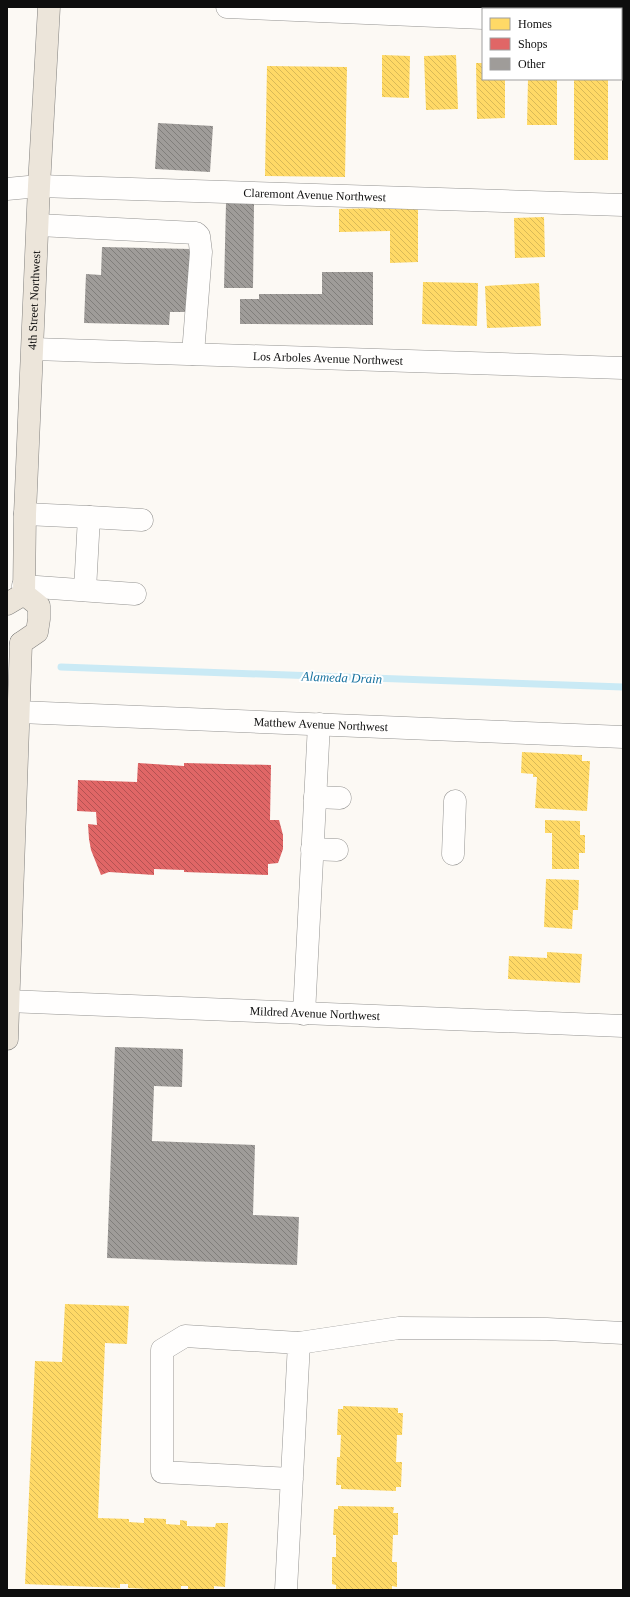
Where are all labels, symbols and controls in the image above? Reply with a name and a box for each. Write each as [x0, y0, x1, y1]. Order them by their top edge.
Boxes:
legend [482, 8, 622, 80]
text: Homes [518, 17, 552, 31]
text: Shops [518, 37, 548, 51]
text: Other [518, 57, 545, 71]
street label: Claremont Avenue Northwest [243, 186, 387, 204]
street label: 4th Street Northwest [25, 250, 43, 350]
street label: Los Arboles Avenue Northwest [253, 349, 404, 368]
water label: Alameda Drain [300, 669, 382, 686]
street label: Matthew Avenue Northwest [253, 715, 389, 734]
street label: Mildred Avenue Northwest [249, 1004, 381, 1023]

